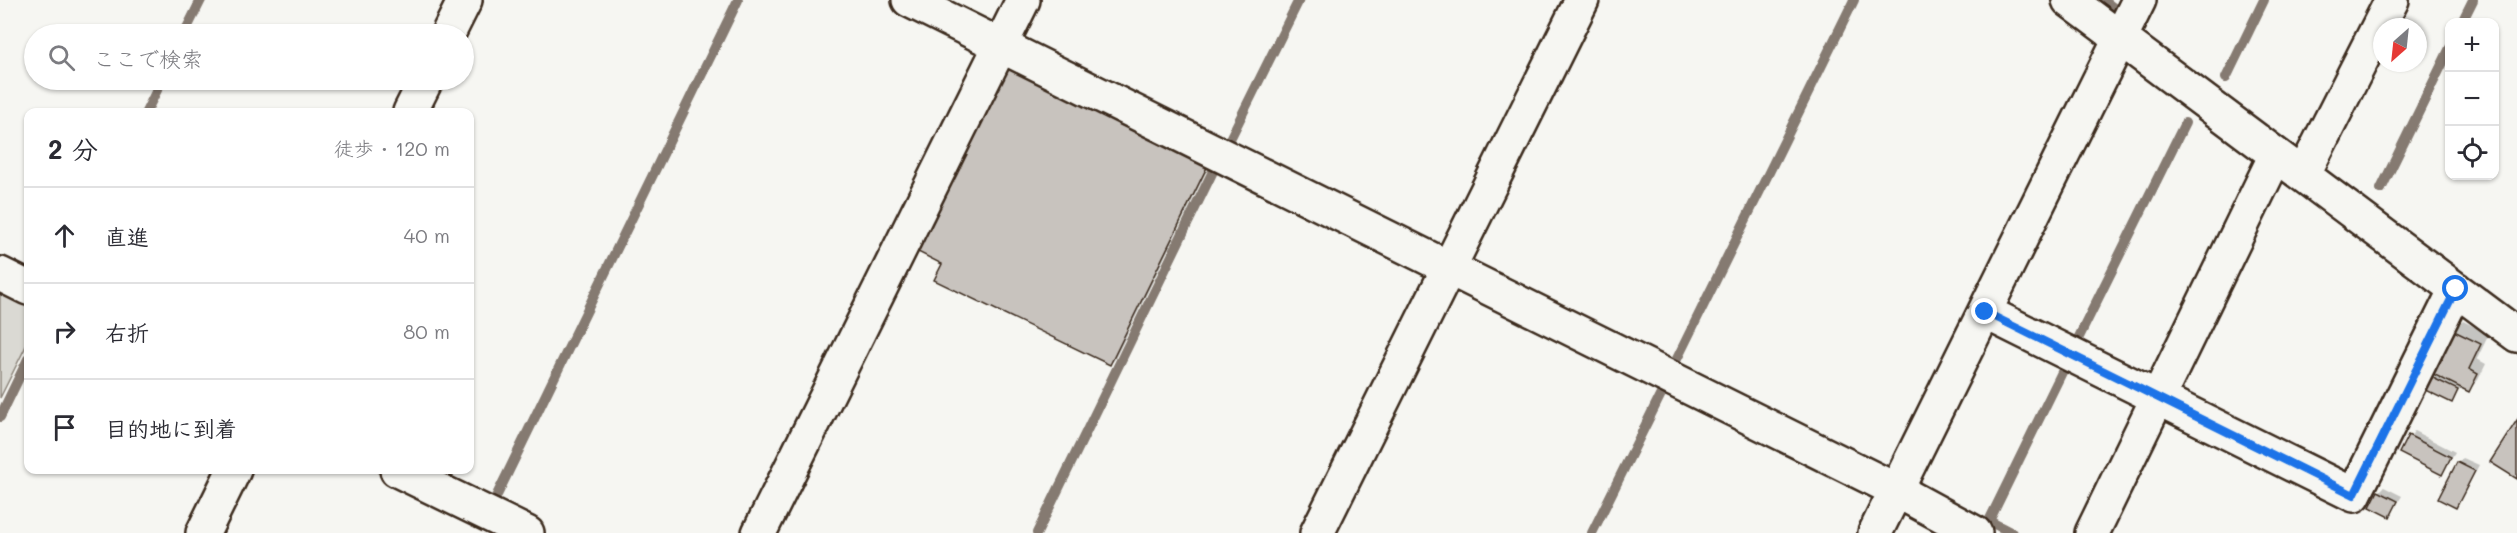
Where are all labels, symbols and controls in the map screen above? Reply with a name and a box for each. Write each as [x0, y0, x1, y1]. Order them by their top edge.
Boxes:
north arrow [2373, 18, 2427, 72]
map controls [2445, 18, 2499, 180]
button: + [2445, 18, 2499, 72]
search box [24, 24, 474, 90]
icon: search [45, 41, 78, 74]
text: ここで検索 [93, 44, 203, 73]
button: − [2445, 72, 2499, 126]
button: locate [2445, 126, 2499, 180]
text: 2 分 [48, 132, 98, 166]
text: 徒歩 · 120 m [334, 135, 450, 161]
icon: ahead [48, 219, 81, 252]
text: 直進 [105, 222, 149, 251]
text: 40 m [404, 222, 450, 248]
route start [2442, 275, 2468, 301]
route end [1971, 298, 1997, 324]
icon: right [48, 315, 81, 348]
text: 右折 [105, 318, 149, 347]
text: 80 m [403, 318, 450, 344]
icon: arrive [48, 411, 81, 444]
text: 目的地に到着 [105, 414, 237, 443]

